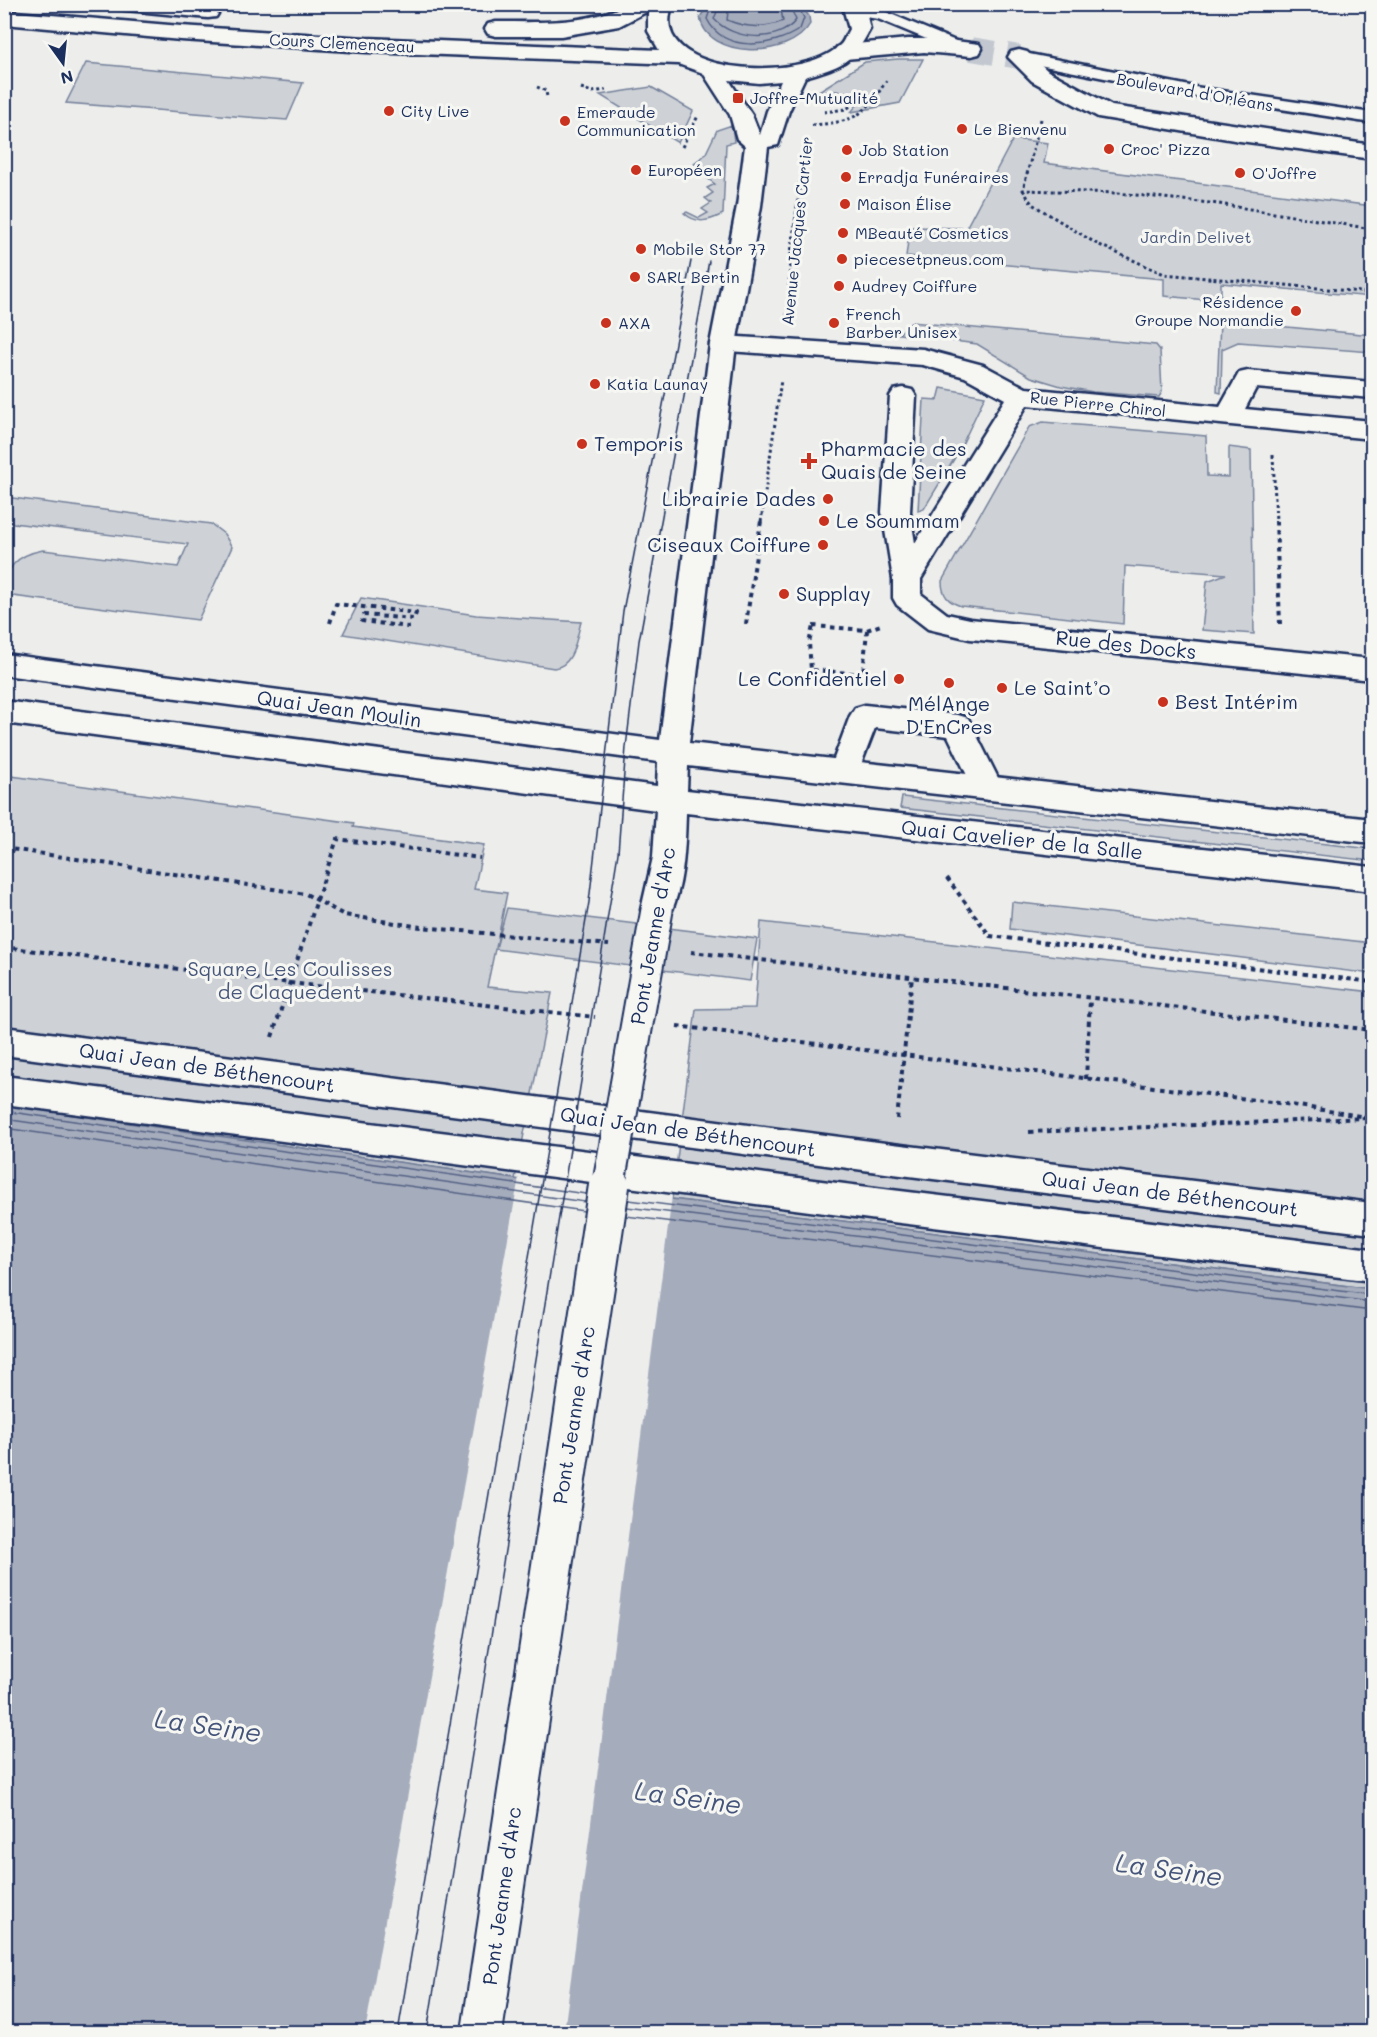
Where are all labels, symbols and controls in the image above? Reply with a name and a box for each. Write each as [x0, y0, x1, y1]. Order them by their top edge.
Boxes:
street label: Cours Clemenceau [269, 28, 415, 57]
north arrow [33, 33, 93, 93]
text: N [58, 66, 76, 90]
street label: Boulevard d'Orléans [1115, 67, 1275, 116]
place label: Joffre-Mutualité [750, 87, 879, 108]
marker: Joffre-Mutualité [731, 91, 745, 105]
place label: City Live [401, 100, 470, 121]
place label: Emeraude Communication [577, 101, 696, 140]
marker: City Live [382, 104, 396, 118]
marker: Emeraude Communication [558, 114, 572, 128]
place label: Le Bienvenu [974, 118, 1067, 139]
marker: Le Bienvenu [955, 122, 969, 136]
street label: Avenue Jacques Cartier [776, 135, 817, 326]
place label: Croc' Pizza [1121, 138, 1210, 159]
place label: Job Station [859, 139, 949, 160]
marker: Croc' Pizza [1102, 142, 1116, 156]
marker: Job Station [840, 143, 854, 157]
place label: Européen [648, 159, 722, 180]
place label: O'Joffre [1252, 162, 1317, 183]
marker: Européen [629, 163, 643, 177]
place label: Erradja Funéraires [858, 166, 1009, 187]
marker: O'Joffre [1233, 166, 1247, 180]
marker: Erradja Funéraires [839, 170, 853, 184]
place label: Maison Élise [857, 193, 952, 214]
marker: Maison Élise [838, 197, 852, 211]
place label: MBeauté Cosmetics [855, 222, 1009, 243]
marker: MBeauté Cosmetics [836, 226, 850, 240]
park label: Jardin Delivet [1140, 226, 1252, 247]
place label: Mobile Stor 77 [653, 238, 766, 259]
marker: Mobile Stor 77 [634, 242, 648, 256]
place label: piecesetpneus.com [854, 248, 1004, 269]
marker: piecesetpneus.com [835, 252, 849, 266]
place label: SARL Bertin [647, 266, 740, 287]
marker: SARL Bertin [628, 270, 642, 284]
place label: Audrey Coiffure [851, 275, 977, 296]
marker: Audrey Coiffure [832, 279, 846, 293]
place label: Résidence Groupe Normandie [1135, 291, 1284, 330]
place label: French Barber Unisex [846, 303, 957, 342]
marker: Résidence Groupe Normandie [1289, 304, 1303, 318]
place label: AXA [618, 312, 651, 333]
marker: AXA [599, 316, 613, 330]
marker: French Barber Unisex [827, 316, 841, 330]
place label: Katia Launay [607, 373, 708, 394]
marker: Katia Launay [588, 377, 602, 391]
street label: Rue Pierre Chirol [1029, 386, 1167, 421]
place label: Temporis [594, 430, 684, 456]
place label: Pharmacie des Quais de Seine [821, 435, 967, 484]
marker: Temporis [575, 437, 589, 451]
marker: Pharmacie des Quais de Seine [802, 454, 816, 468]
place label: Librairie Dades [662, 485, 816, 511]
marker: Librairie Dades [821, 492, 835, 506]
place label: Le Soummam [836, 507, 960, 533]
marker: Le Soummam [817, 514, 831, 528]
place label: Ciseaux Coiffure [647, 531, 811, 557]
marker: Ciseaux Coiffure [816, 538, 830, 552]
place label: Supplay [796, 580, 871, 606]
marker: Supplay [777, 587, 791, 601]
street label: Rue des Docks [1054, 624, 1198, 664]
place label: Le Confidentiel [738, 665, 887, 691]
marker: Le Confidentiel [892, 672, 906, 686]
place label: Le Saint’o [1014, 674, 1111, 700]
marker: MélAnge D'EnCres [942, 676, 956, 690]
marker: Le Saint’o [995, 681, 1009, 695]
street label: Quai Jean Moulin [255, 684, 423, 732]
place label: Best Intérim [1175, 688, 1298, 714]
place label: MélAnge D'EnCres [905, 690, 993, 739]
marker: Best Intérim [1156, 695, 1170, 709]
street label: Quai Cavelier de la Salle [900, 813, 1144, 865]
street label: Pont Jeanne d'Arc [624, 845, 680, 1027]
park label: Square Les Coulisses de Claquedent [187, 955, 393, 1004]
street label: Quai Jean de Béthencourt [78, 1036, 337, 1098]
street label: Quai Jean de Béthencourt [559, 1100, 818, 1162]
street label: Quai Jean de Béthencourt [1040, 1164, 1300, 1222]
street label: Pont Jeanne d'Arc [546, 1324, 600, 1506]
water label: La Seine [153, 1701, 264, 1749]
water label: La Seine [633, 1773, 744, 1821]
street label: Pont Jeanne d'Arc [476, 1805, 526, 1987]
water label: La Seine [1114, 1845, 1225, 1893]

